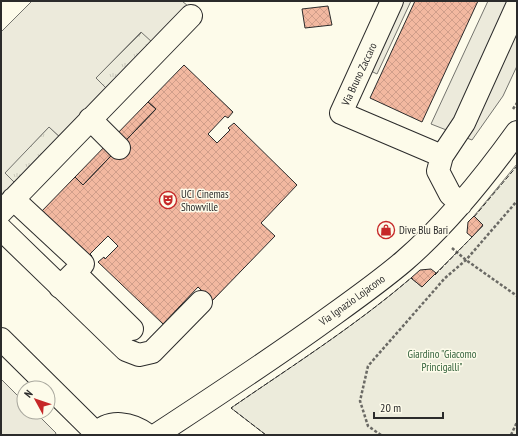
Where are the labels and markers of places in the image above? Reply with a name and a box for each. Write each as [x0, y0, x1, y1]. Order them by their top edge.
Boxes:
place label: UCI Cinemas Showville [181, 187, 229, 214]
theatre icon: UCI Cinemas Showville [158, 190, 178, 210]
shop icon: Dive Blu Bari [376, 220, 396, 240]
place label: Dive Blu Bari [399, 223, 448, 237]

